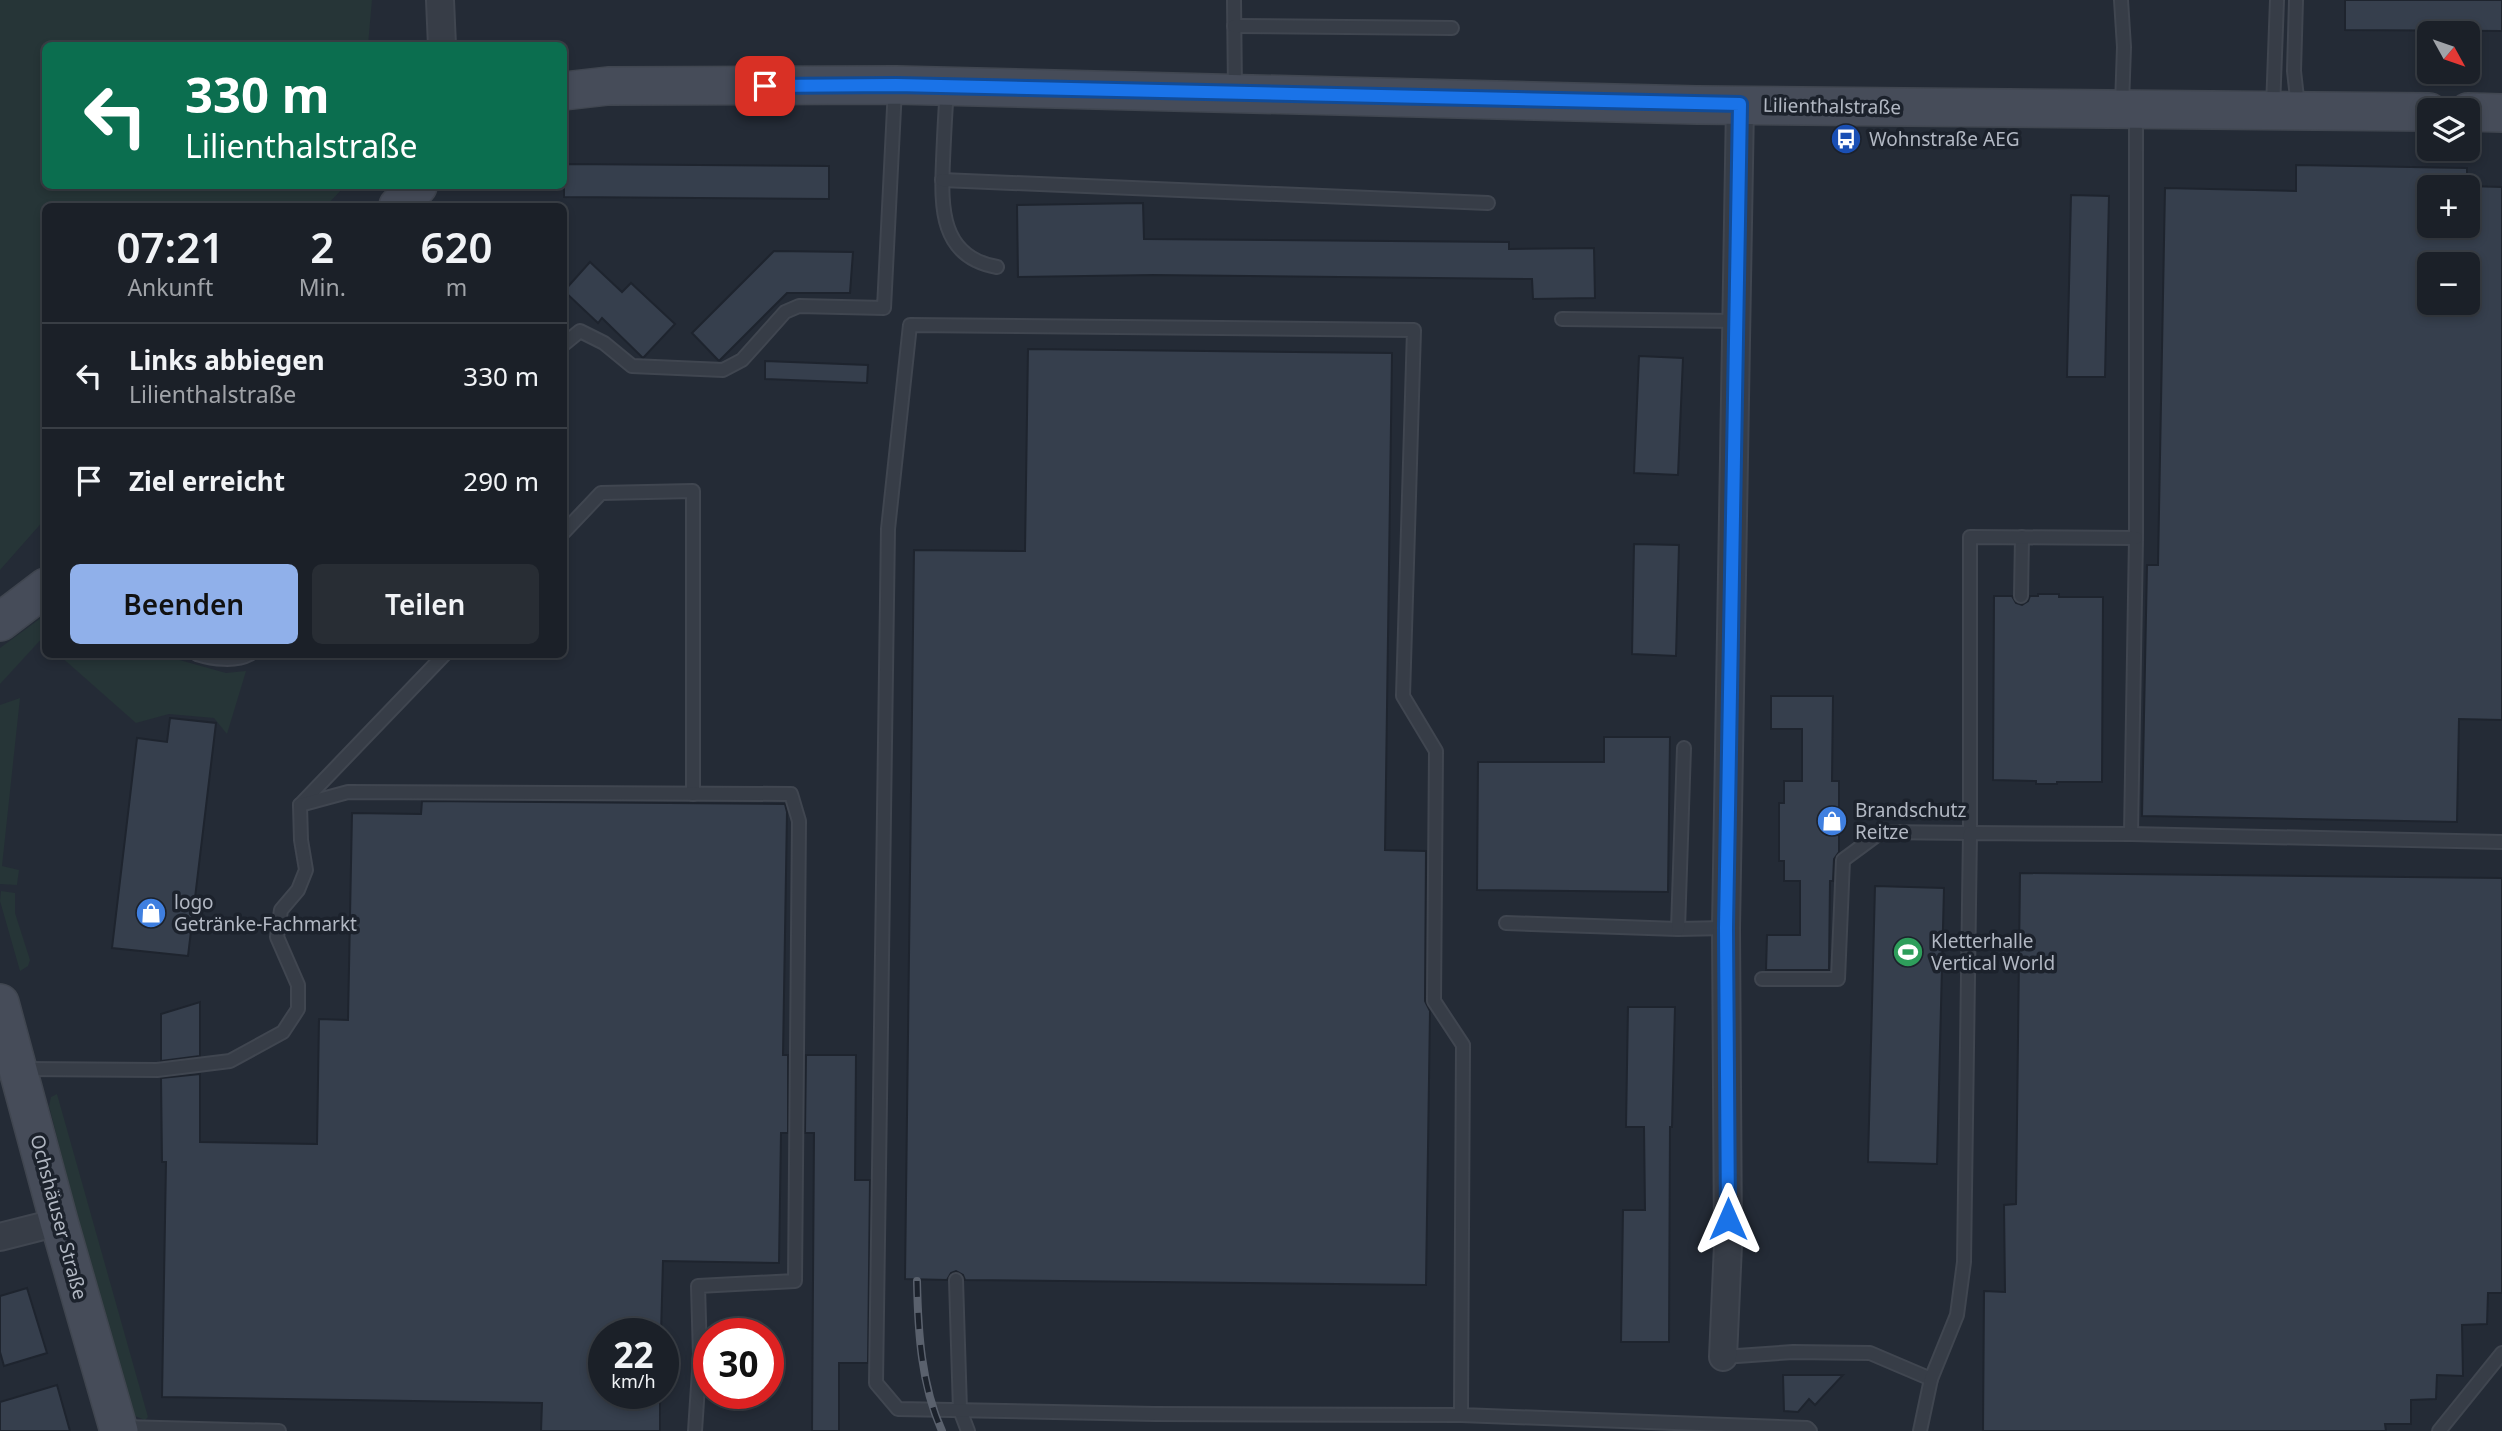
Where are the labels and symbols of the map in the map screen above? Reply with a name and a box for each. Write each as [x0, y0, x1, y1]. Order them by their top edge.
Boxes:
north arrow [2417, 21, 2480, 84]
pin [735, 56, 795, 116]
street label: Lilienthalstraße [1763, 92, 1901, 120]
bus stop icon: Wohnstraße AEG [1829, 122, 1863, 156]
place label: Wohnstraße AEG [1869, 126, 2020, 152]
place label: Brandschutz Reitze [1855, 797, 1966, 845]
shop icon: Brandschutz Reitze [1815, 804, 1849, 838]
place label: logo Getränke-Fachmarkt [174, 889, 357, 937]
shop icon: logo Getränke-Fachmarkt [134, 896, 168, 930]
place label: Kletterhalle Vertical World [1931, 928, 2055, 976]
sports icon: Kletterhalle Vertical World [1891, 935, 1925, 969]
street label: Ochshäuser Straße [24, 1132, 94, 1302]
position arrow [1691, 1182, 1765, 1256]
speed limit sign: 30 [693, 1318, 784, 1409]

